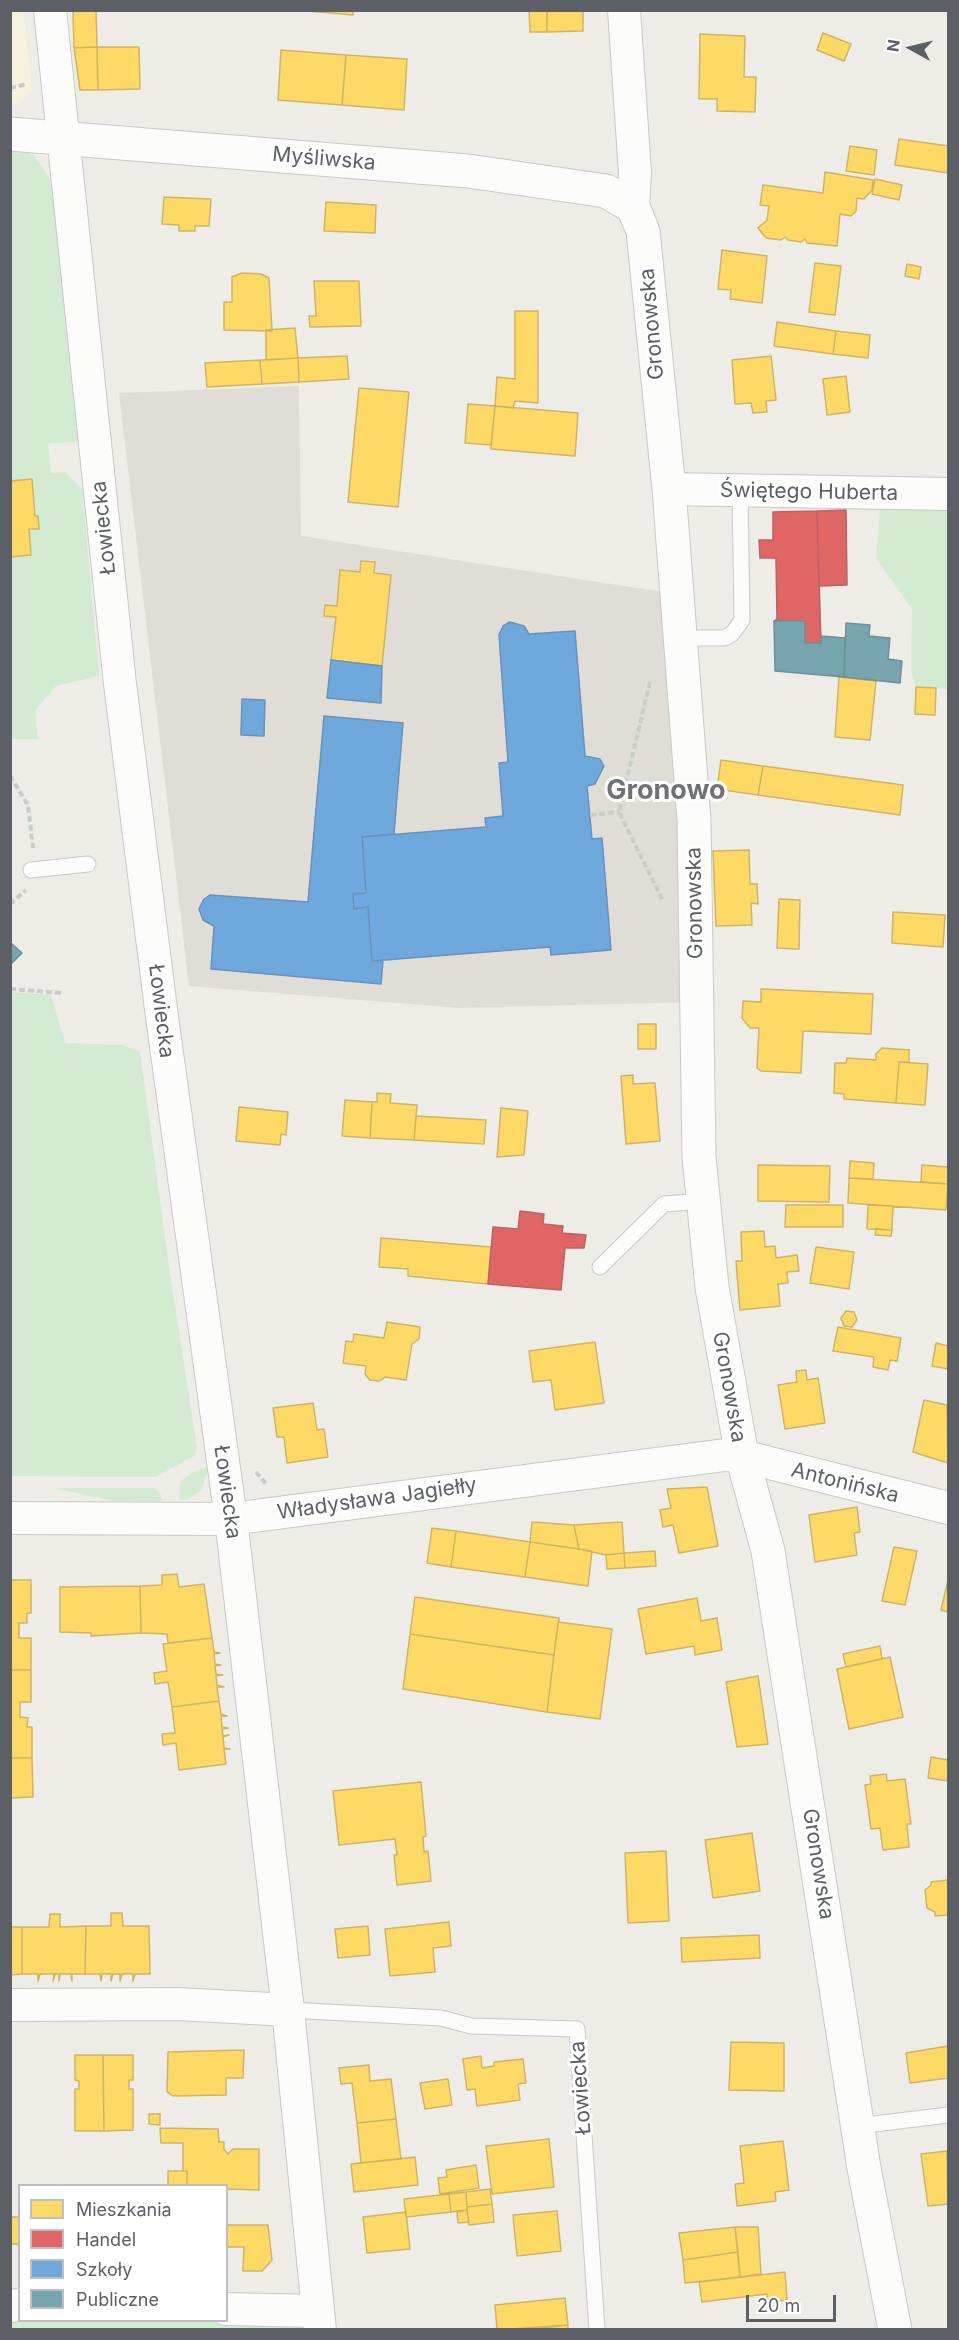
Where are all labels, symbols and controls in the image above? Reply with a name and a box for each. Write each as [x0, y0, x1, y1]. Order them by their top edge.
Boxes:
north arrow [881, 18, 941, 78]
text: N [882, 38, 904, 53]
street label: Myśliwska [271, 142, 377, 176]
street label: Gronowska [635, 267, 669, 381]
street label: Świętego Huberta [720, 478, 898, 506]
street label: Łowiecka [87, 480, 121, 576]
district label: Gronowo [606, 775, 726, 807]
street label: Gronowska [681, 847, 709, 959]
street label: Łowiecka [143, 963, 179, 1059]
street label: Gronowska [707, 1330, 751, 1444]
street label: Łowiecka [208, 1443, 246, 1541]
street label: Antonińska [788, 1457, 902, 1509]
street label: Władysława Jagiełły [276, 1473, 478, 1525]
street label: Gronowska [797, 1807, 839, 1921]
street label: Łowiecka [565, 2040, 597, 2136]
legend [18, 2184, 228, 2322]
text: Mieszkania [76, 2199, 172, 2220]
text: Handel [76, 2229, 136, 2250]
text: Szkoły [76, 2259, 132, 2280]
scale bar [749, 2283, 839, 2321]
text: Publiczne [76, 2289, 159, 2310]
text: 20 m [757, 2295, 800, 2316]

